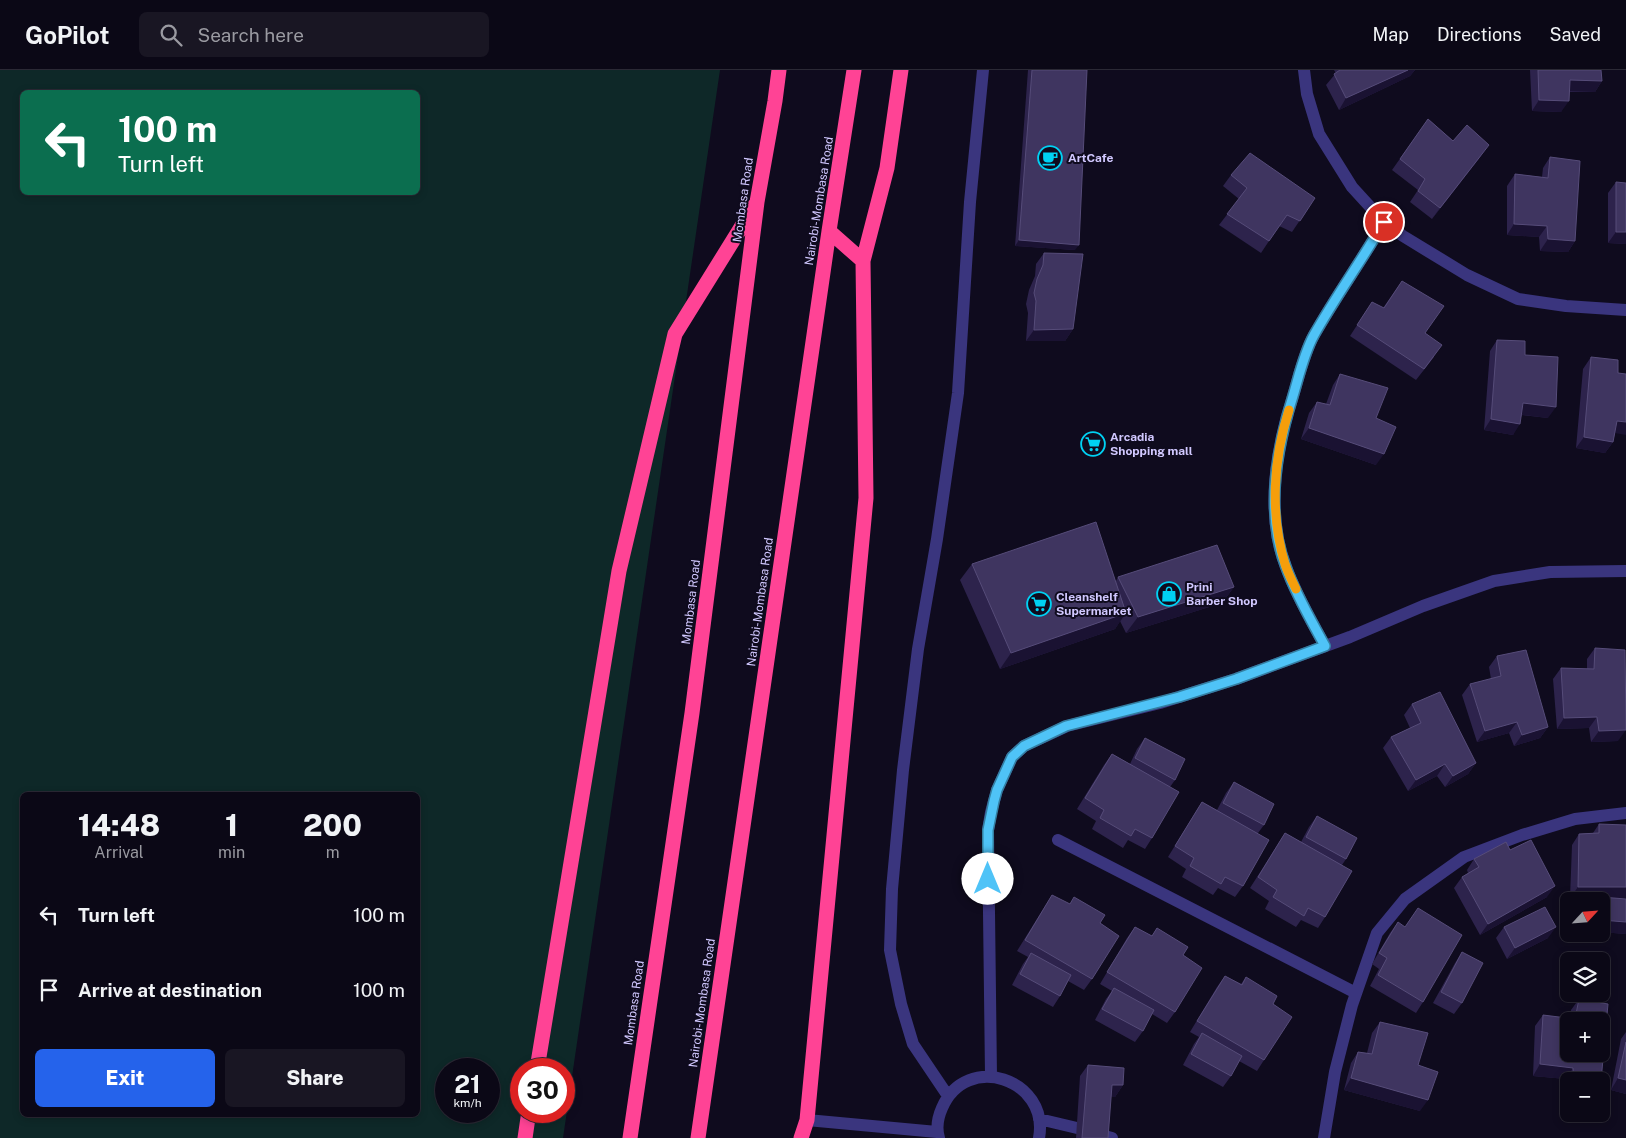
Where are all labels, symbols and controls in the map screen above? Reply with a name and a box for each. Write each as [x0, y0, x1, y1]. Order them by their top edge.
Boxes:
search box [139, 12, 489, 57]
text: GoPilot [25, 21, 109, 49]
icon: search [157, 21, 185, 49]
text: Search here [197, 24, 304, 46]
text: Map [1372, 24, 1409, 45]
text: Directions [1437, 24, 1522, 45]
text: Saved [1550, 24, 1601, 45]
text: 100 m [118, 109, 217, 150]
icon: left [35, 110, 100, 175]
street label: Nairobi-Mombasa Road [802, 136, 836, 266]
cafe icon: ArtCafe [1037, 145, 1063, 171]
text: Turn left [118, 151, 204, 177]
place label: ArtCafe [1068, 151, 1113, 165]
street label: Mombasa Road [730, 157, 756, 243]
pin [1363, 201, 1405, 243]
icon: arrive [1370, 208, 1398, 236]
place label: Arcadia Shopping mall [1110, 430, 1193, 458]
supermarket icon: Arcadia Shopping mall [1080, 431, 1106, 457]
street label: Nairobi-Mombasa Road [744, 537, 776, 667]
street label: Mombasa Road [679, 559, 703, 645]
place label: Prini Barber Shop [1186, 580, 1257, 608]
shop icon: Prini Barber Shop [1156, 581, 1182, 607]
place label: Cleanshelf Supermarket [1056, 590, 1131, 618]
supermarket icon: Cleanshelf Supermarket [1026, 591, 1052, 617]
text: 14:48 [78, 807, 160, 843]
text: 1 [225, 807, 238, 843]
text: 200 [303, 807, 362, 843]
text: Arrival [94, 843, 144, 862]
text: min [218, 843, 245, 862]
text: m [326, 843, 339, 862]
position arrow [961, 852, 1013, 904]
north arrow [1560, 892, 1610, 942]
map controls [1560, 892, 1610, 1122]
icon: left [35, 901, 63, 929]
text: Turn left [78, 904, 155, 926]
text: 100 m [353, 904, 405, 926]
street label: Nairobi-Mombasa Road [686, 938, 718, 1068]
button: layers [1560, 952, 1610, 1002]
street label: Mombasa Road [621, 960, 647, 1046]
icon: arrive [35, 976, 63, 1004]
text: Arrive at destination [78, 979, 262, 1001]
text: 100 m [353, 979, 405, 1001]
button: + [1560, 1012, 1610, 1062]
button: Exit [35, 1049, 215, 1107]
button: Share [225, 1049, 405, 1107]
speed limit sign: 30 [510, 1058, 575, 1123]
text: 21 [454, 1069, 481, 1099]
button: − [1560, 1072, 1610, 1122]
text: km/h [453, 1096, 482, 1110]

